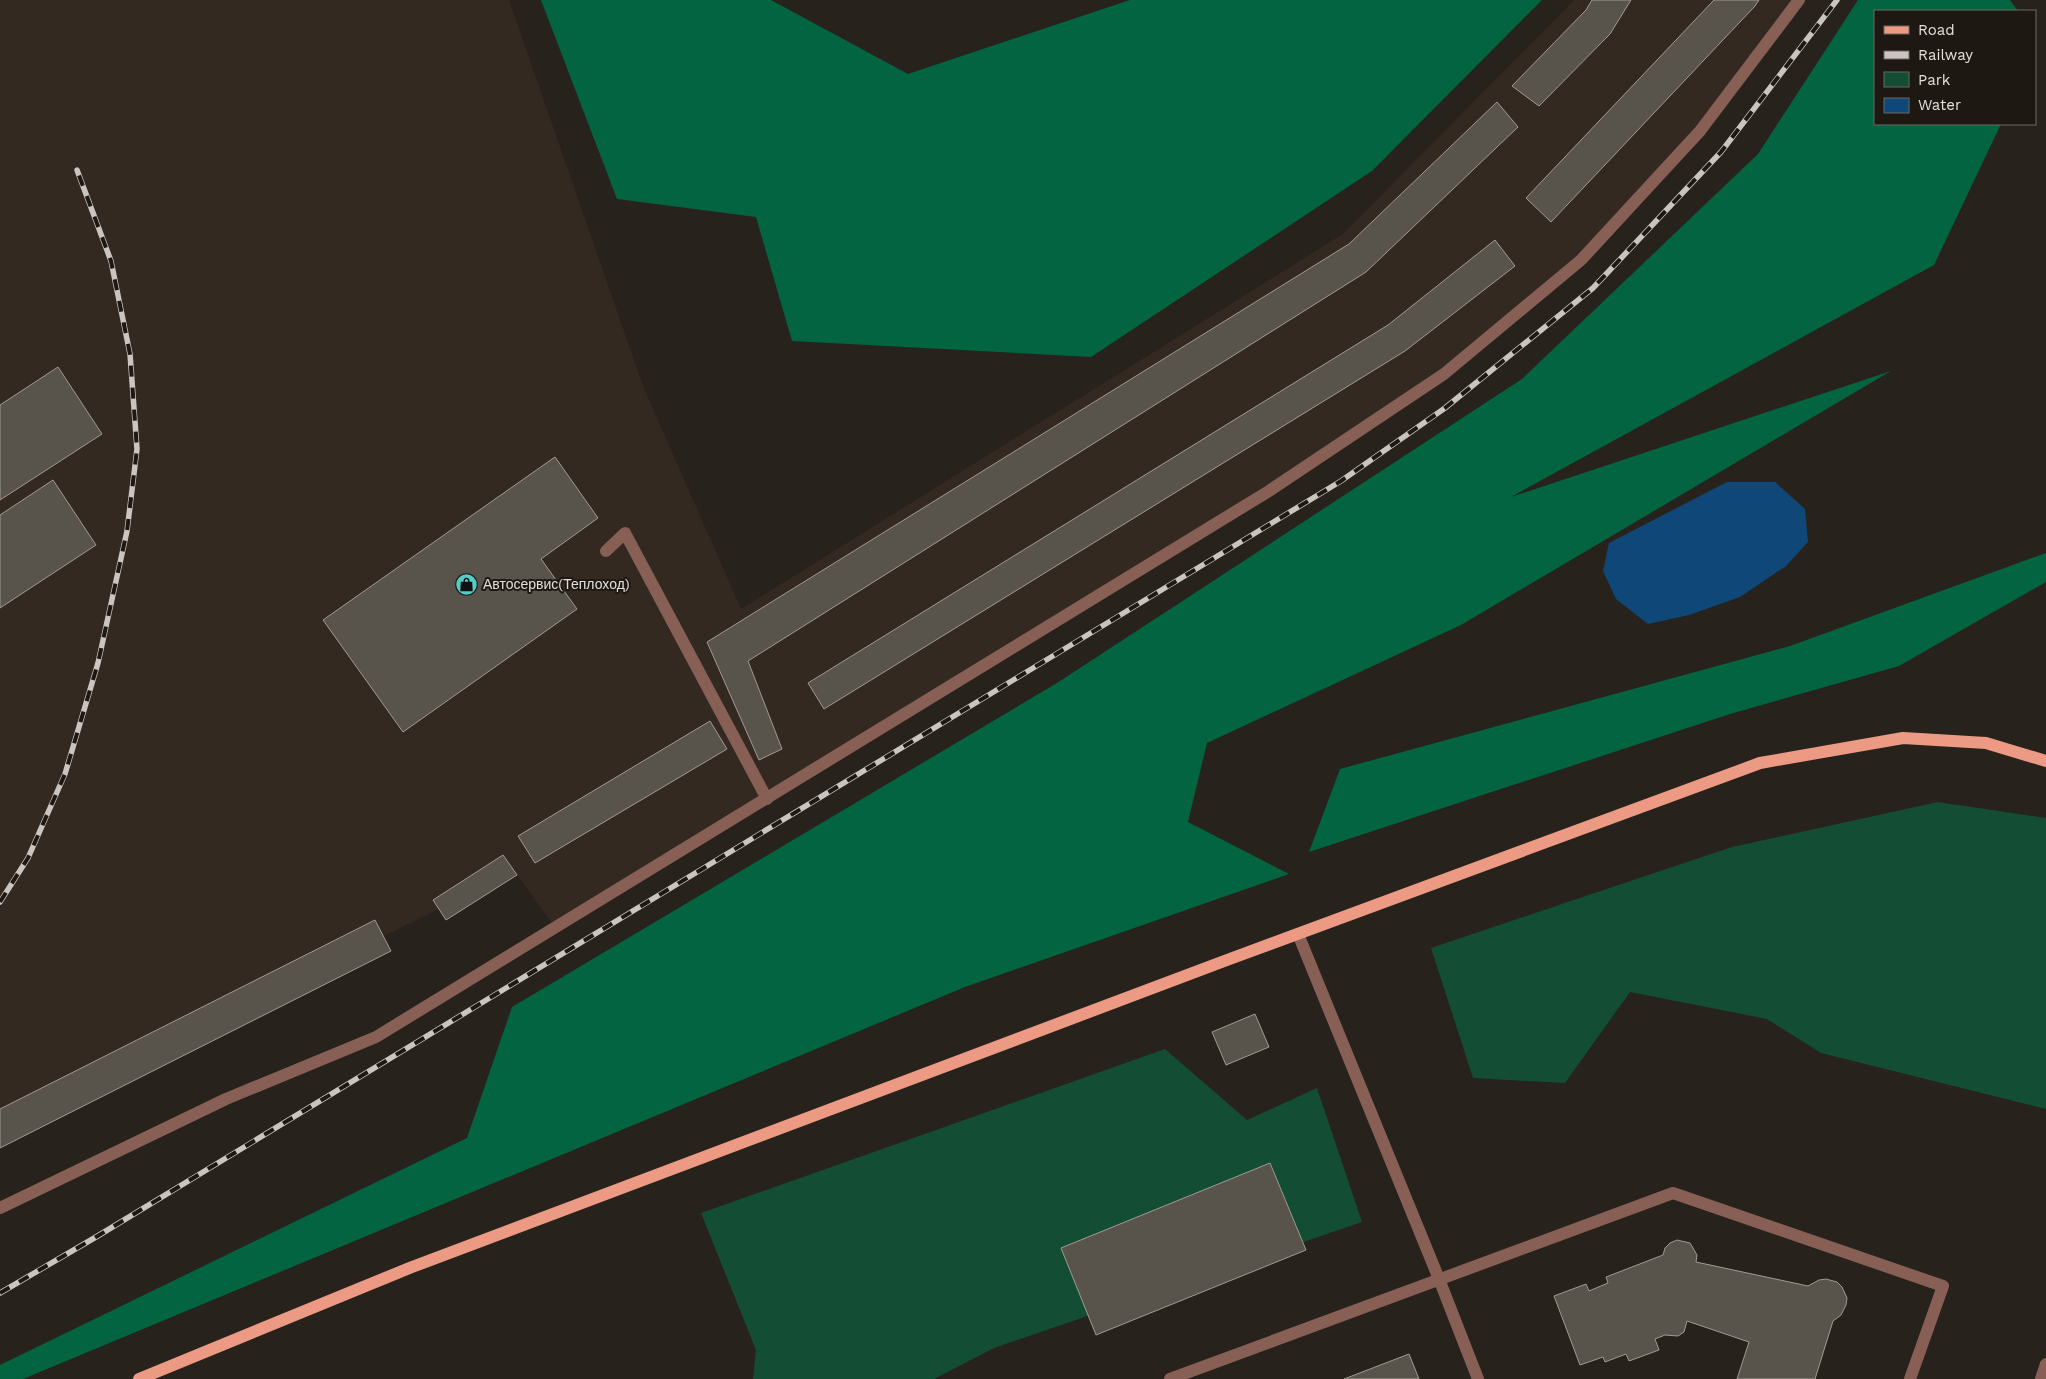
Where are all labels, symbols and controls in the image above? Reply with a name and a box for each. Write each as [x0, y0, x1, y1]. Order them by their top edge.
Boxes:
legend [1874, 10, 2036, 125]
text: Road [1918, 21, 1955, 39]
text: Railway [1918, 46, 1973, 64]
text: Park [1918, 71, 1951, 89]
text: Water [1918, 96, 1961, 114]
shop icon: Автосервис(Теплоход) [455, 572, 479, 596]
place label: Автосервис(Теплоход) [483, 576, 630, 592]

